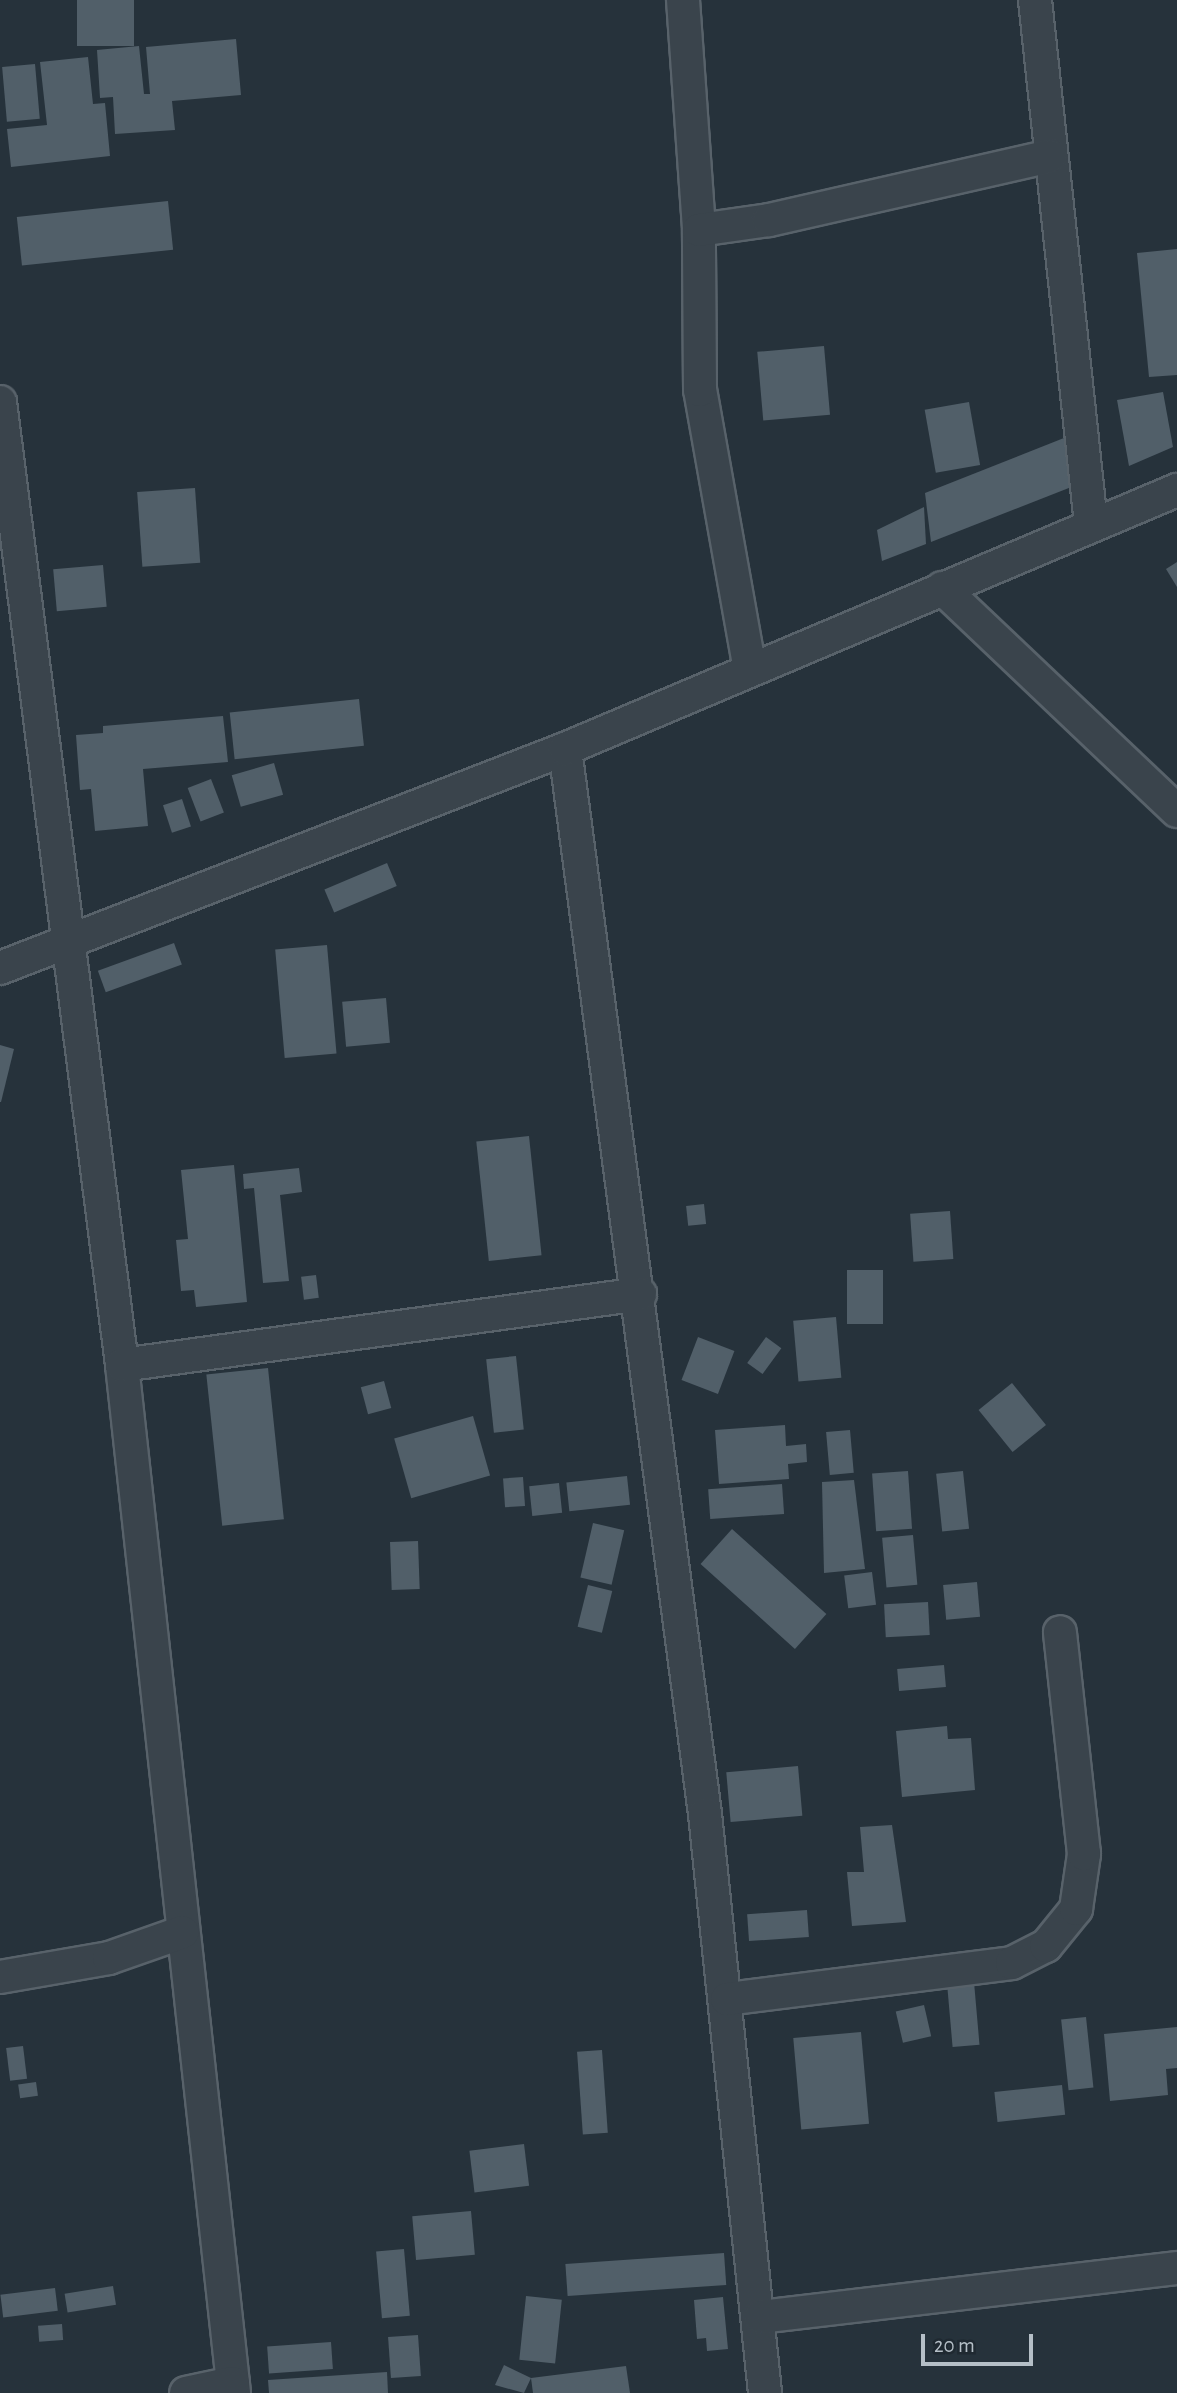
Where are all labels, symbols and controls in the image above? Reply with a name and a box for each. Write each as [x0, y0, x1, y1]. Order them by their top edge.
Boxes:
scale bar [925, 2320, 1037, 2364]
text: 20 m [934, 2335, 975, 2356]

